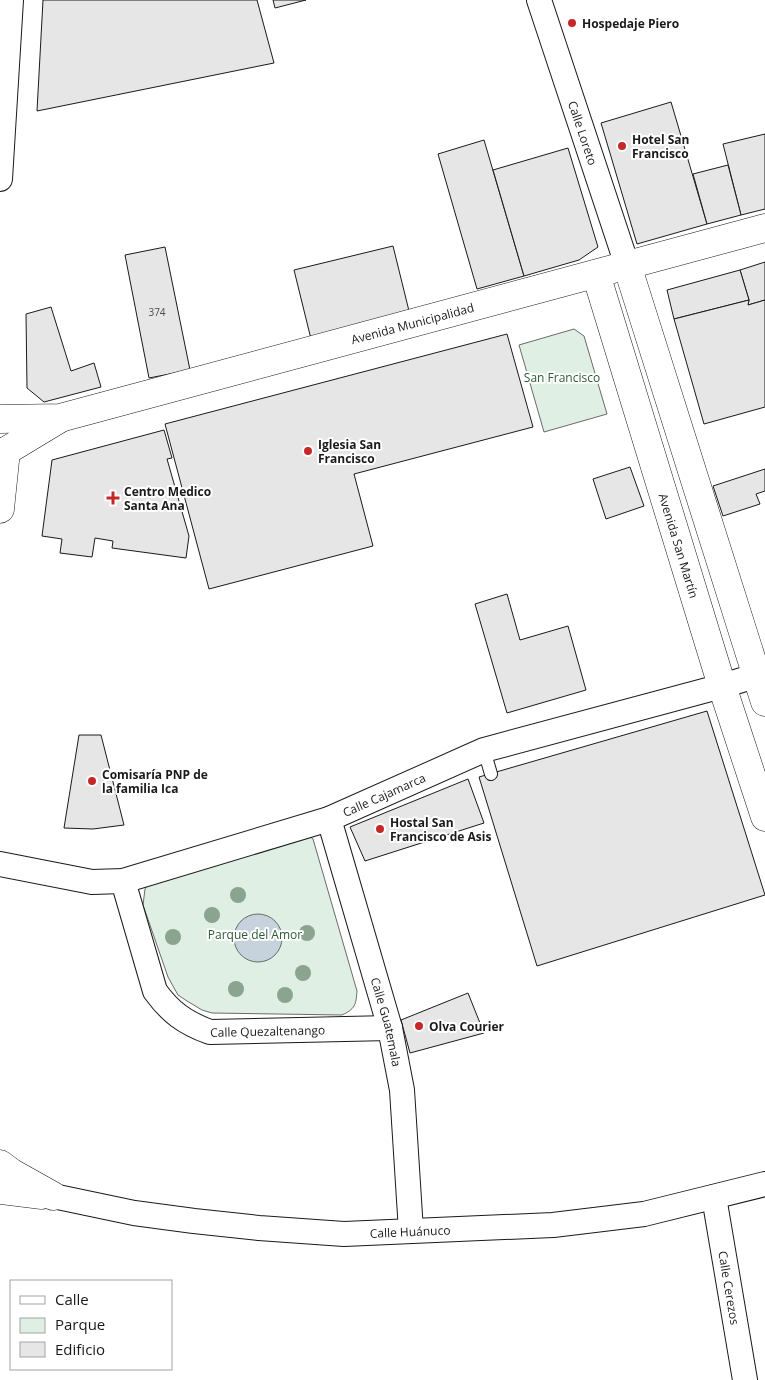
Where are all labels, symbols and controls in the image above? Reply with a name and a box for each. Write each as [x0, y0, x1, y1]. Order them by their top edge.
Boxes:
place label: Hospedaje Piero [582, 15, 679, 32]
marker: Hospedaje Piero [566, 17, 578, 29]
street label: Calle Loreto [565, 98, 602, 167]
place label: Hotel San Francisco [632, 131, 689, 162]
marker: Hotel San Francisco [616, 140, 628, 152]
street label: Avenida Municipalidad [349, 298, 476, 348]
house number: 374 [148, 305, 166, 319]
park label: San Francisco [524, 369, 600, 386]
place label: Iglesia San Francisco [318, 436, 381, 467]
marker: Iglesia San Francisco [302, 445, 314, 457]
place label: Centro Medico Santa Ana [124, 483, 211, 514]
marker: Centro Medico Santa Ana [106, 491, 120, 505]
street label: Avenida San Martín [655, 491, 703, 600]
place label: Comisaría PNP de la familia Ica [102, 766, 208, 797]
street label: Calle Cajamarca [340, 769, 428, 820]
marker: Comisaría PNP de la familia Ica [86, 775, 98, 787]
place label: Hostal San Francisco de Asis [390, 814, 491, 845]
marker: Hostal San Francisco de Asis [374, 823, 386, 835]
park label: Parque del Amor [208, 926, 302, 943]
street label: Calle Guatemala [367, 975, 406, 1068]
place label: Olva Courier [429, 1018, 505, 1035]
marker: Olva Courier [413, 1020, 425, 1032]
street label: Calle Quezaltenango [210, 1021, 325, 1040]
street label: Calle Huánuco [369, 1221, 451, 1241]
street label: Calle Cerezos [715, 1249, 744, 1326]
legend [10, 1280, 172, 1370]
text: Calle [55, 1289, 89, 1309]
text: Parque [55, 1314, 105, 1334]
text: Edificio [55, 1339, 105, 1359]

